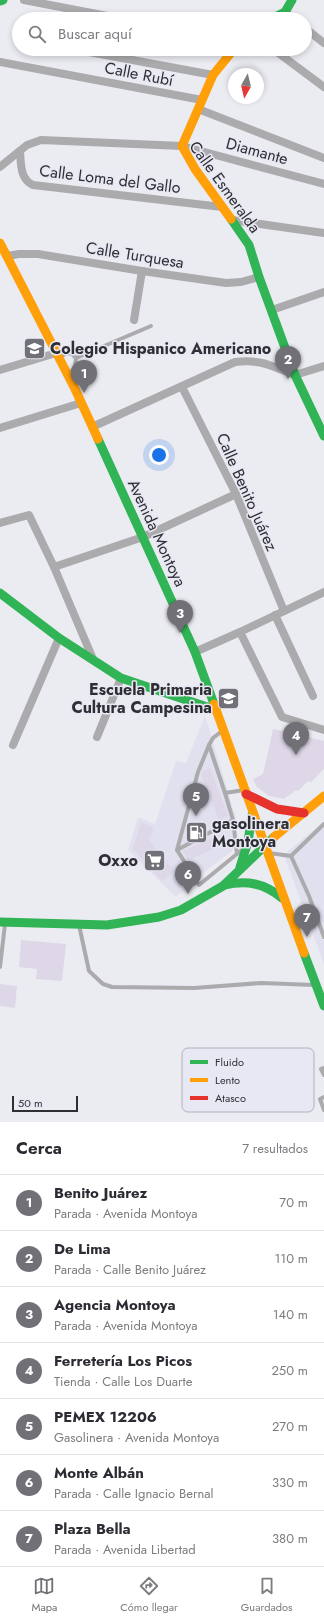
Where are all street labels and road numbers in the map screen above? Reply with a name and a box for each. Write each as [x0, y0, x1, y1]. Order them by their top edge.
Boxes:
street label: Calle Rubí [103, 56, 176, 92]
street label: Diamante [223, 132, 291, 170]
street label: Calle Esmeralda [184, 136, 266, 238]
street label: Calle Loma del Gallo [38, 159, 182, 199]
street label: Calle Turquesa [84, 236, 186, 274]
street label: Calle Benito Juárez [211, 429, 284, 555]
street label: Avenida Montoya [122, 476, 192, 590]

